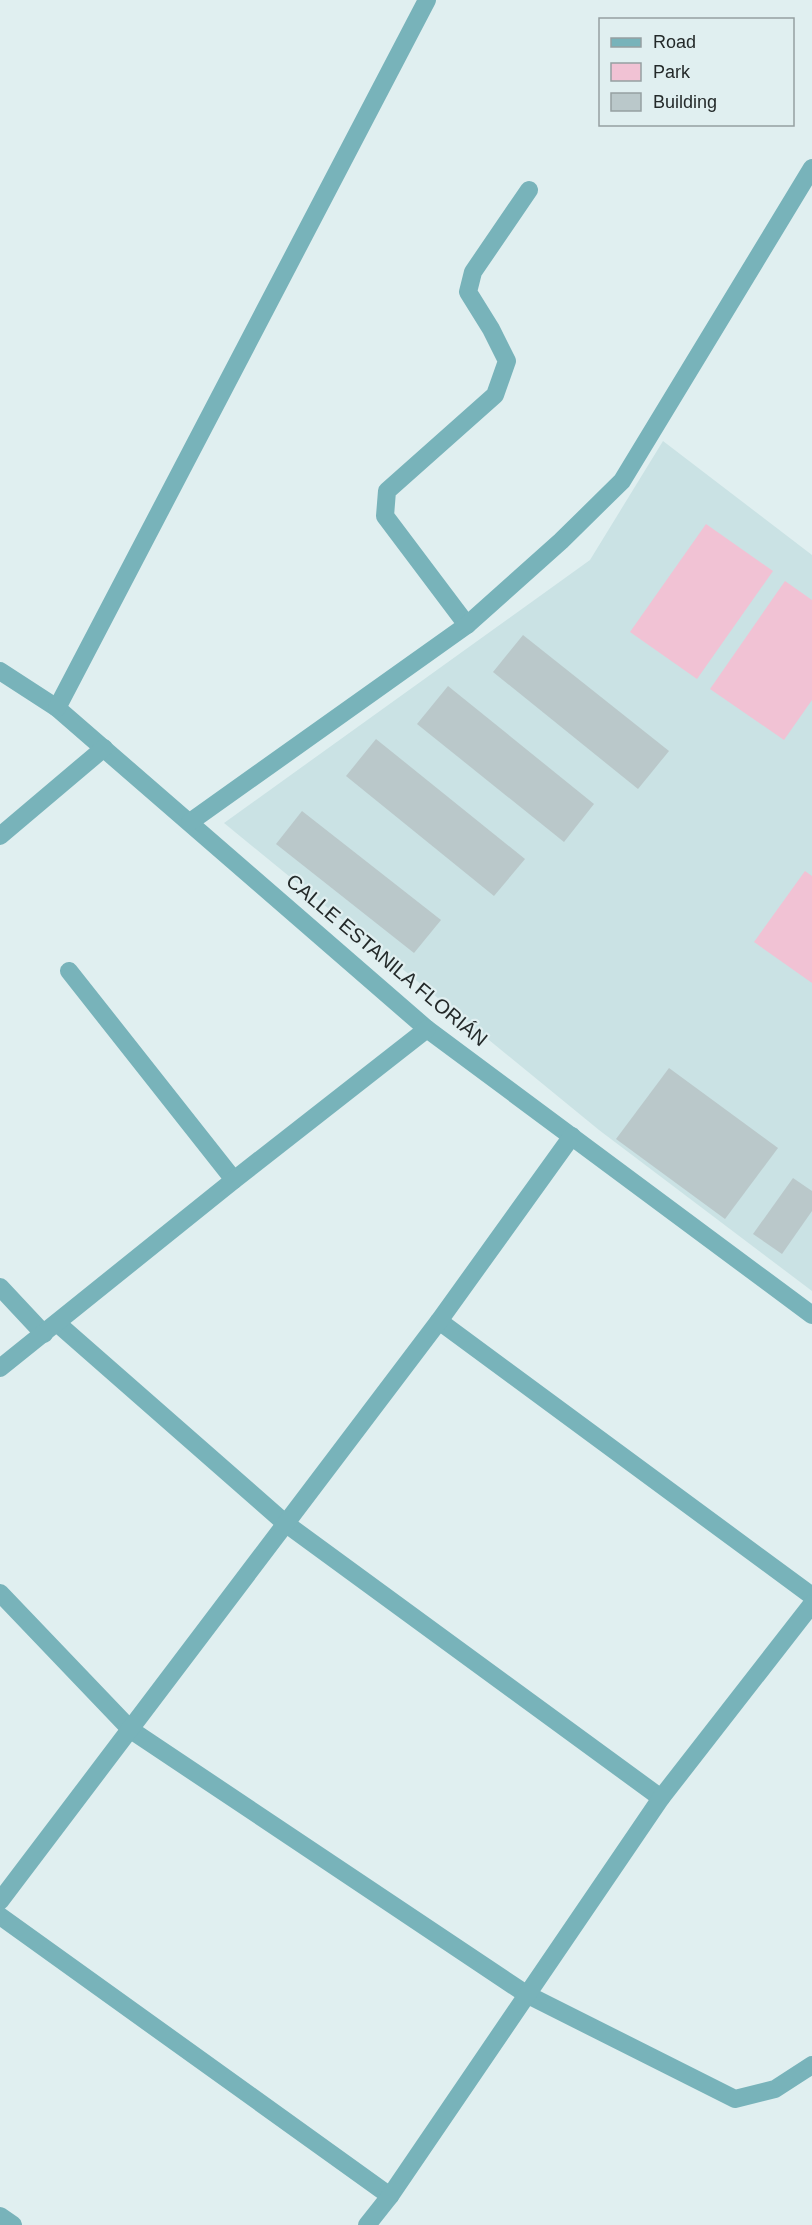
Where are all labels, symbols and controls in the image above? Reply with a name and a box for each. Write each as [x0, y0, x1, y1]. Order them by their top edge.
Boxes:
legend [599, 18, 794, 126]
text: Road [653, 32, 696, 52]
text: Park [653, 62, 691, 82]
text: Building [653, 92, 717, 112]
street label: CALLE ESTANILA FLORIÁN [282, 870, 492, 1050]

